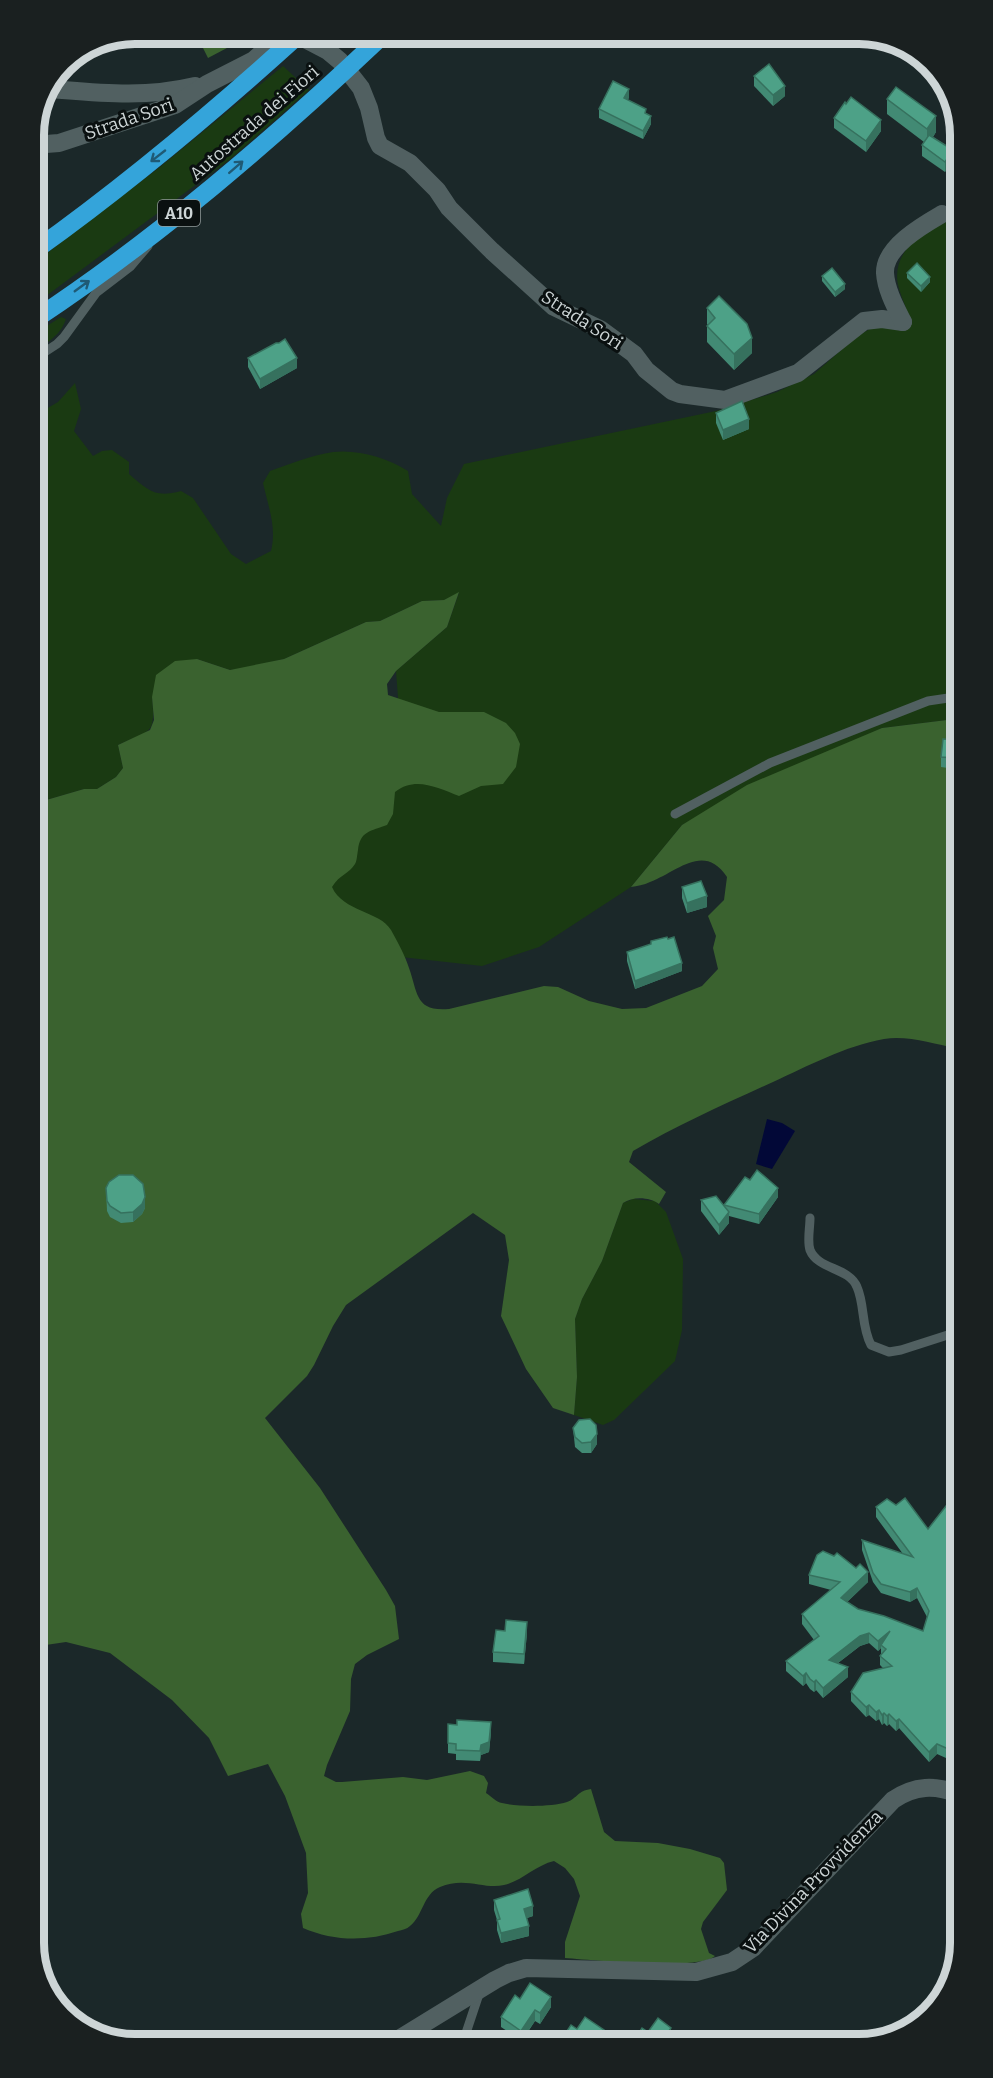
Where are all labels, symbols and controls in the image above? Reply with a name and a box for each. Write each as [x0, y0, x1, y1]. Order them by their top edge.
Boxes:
street label: Autostrada dei Fiori [185, 61, 323, 185]
street label: Strada Sori [82, 94, 176, 144]
one-way arrow [150, 150, 166, 163]
one-way arrow [228, 160, 243, 174]
road number: A10 [158, 200, 200, 226]
one-way arrow [73, 280, 89, 292]
street label: Strada Sori [537, 286, 627, 354]
street label: Via Divina Provvidenza [739, 1806, 887, 1958]

